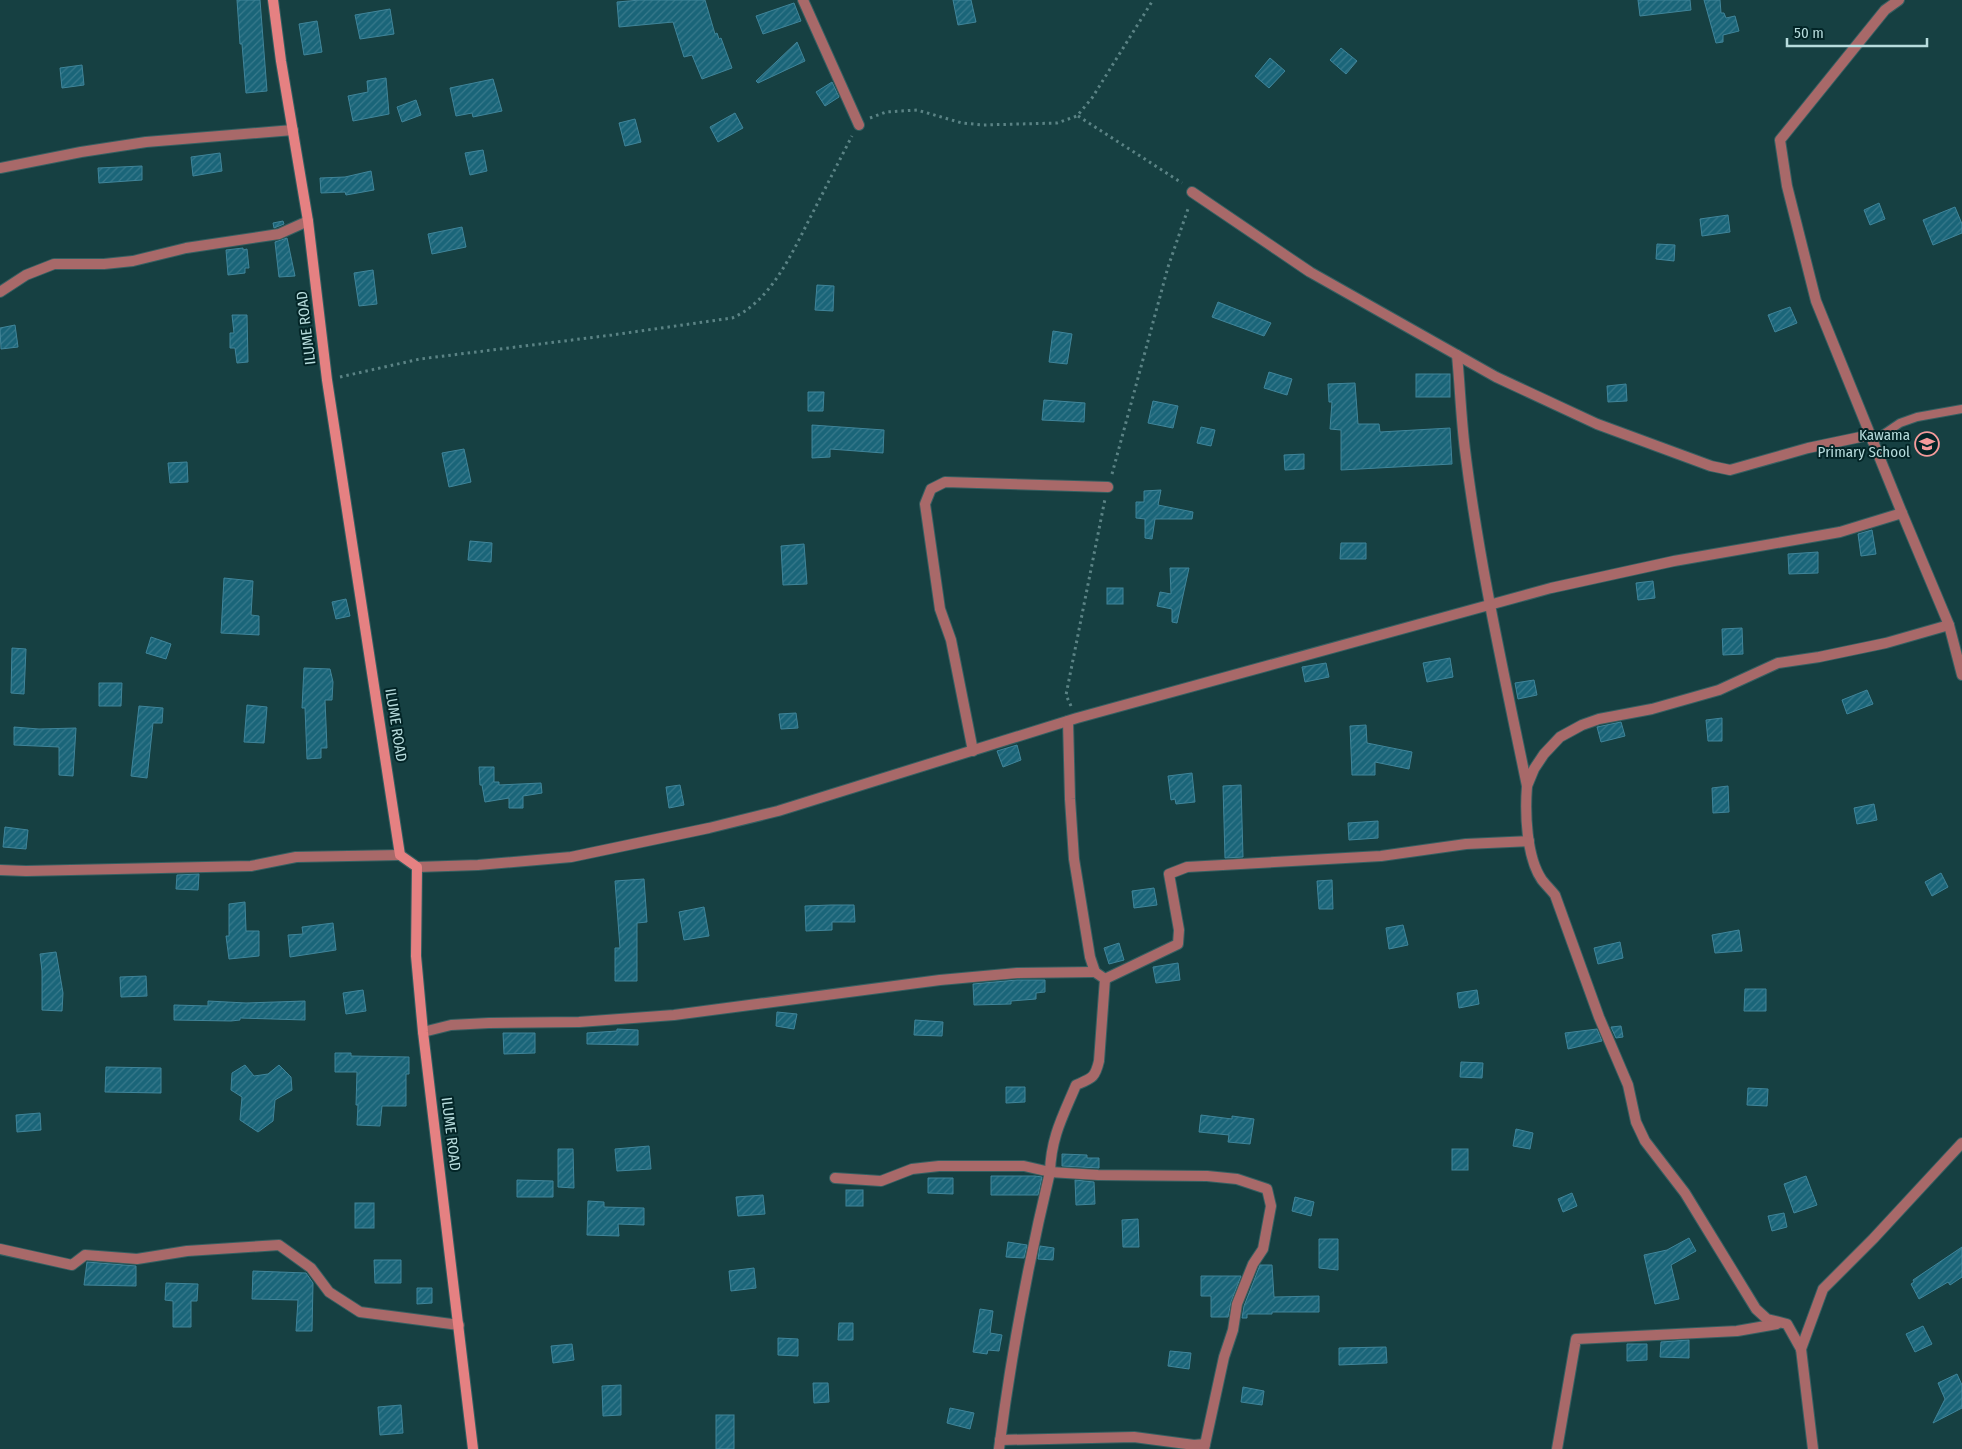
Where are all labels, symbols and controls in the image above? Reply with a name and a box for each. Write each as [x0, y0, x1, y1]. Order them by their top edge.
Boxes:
scale bar [1787, 15, 1927, 47]
text: 50 m [1794, 24, 1824, 42]
street label: ILUME ROAD [293, 290, 319, 366]
place label: Kawama Primary School [1818, 426, 1910, 461]
school or university icon: Kawama Primary School [1914, 431, 1940, 457]
street label: ILUME ROAD [381, 687, 411, 763]
street label: ILUME ROAD [438, 1096, 464, 1172]

